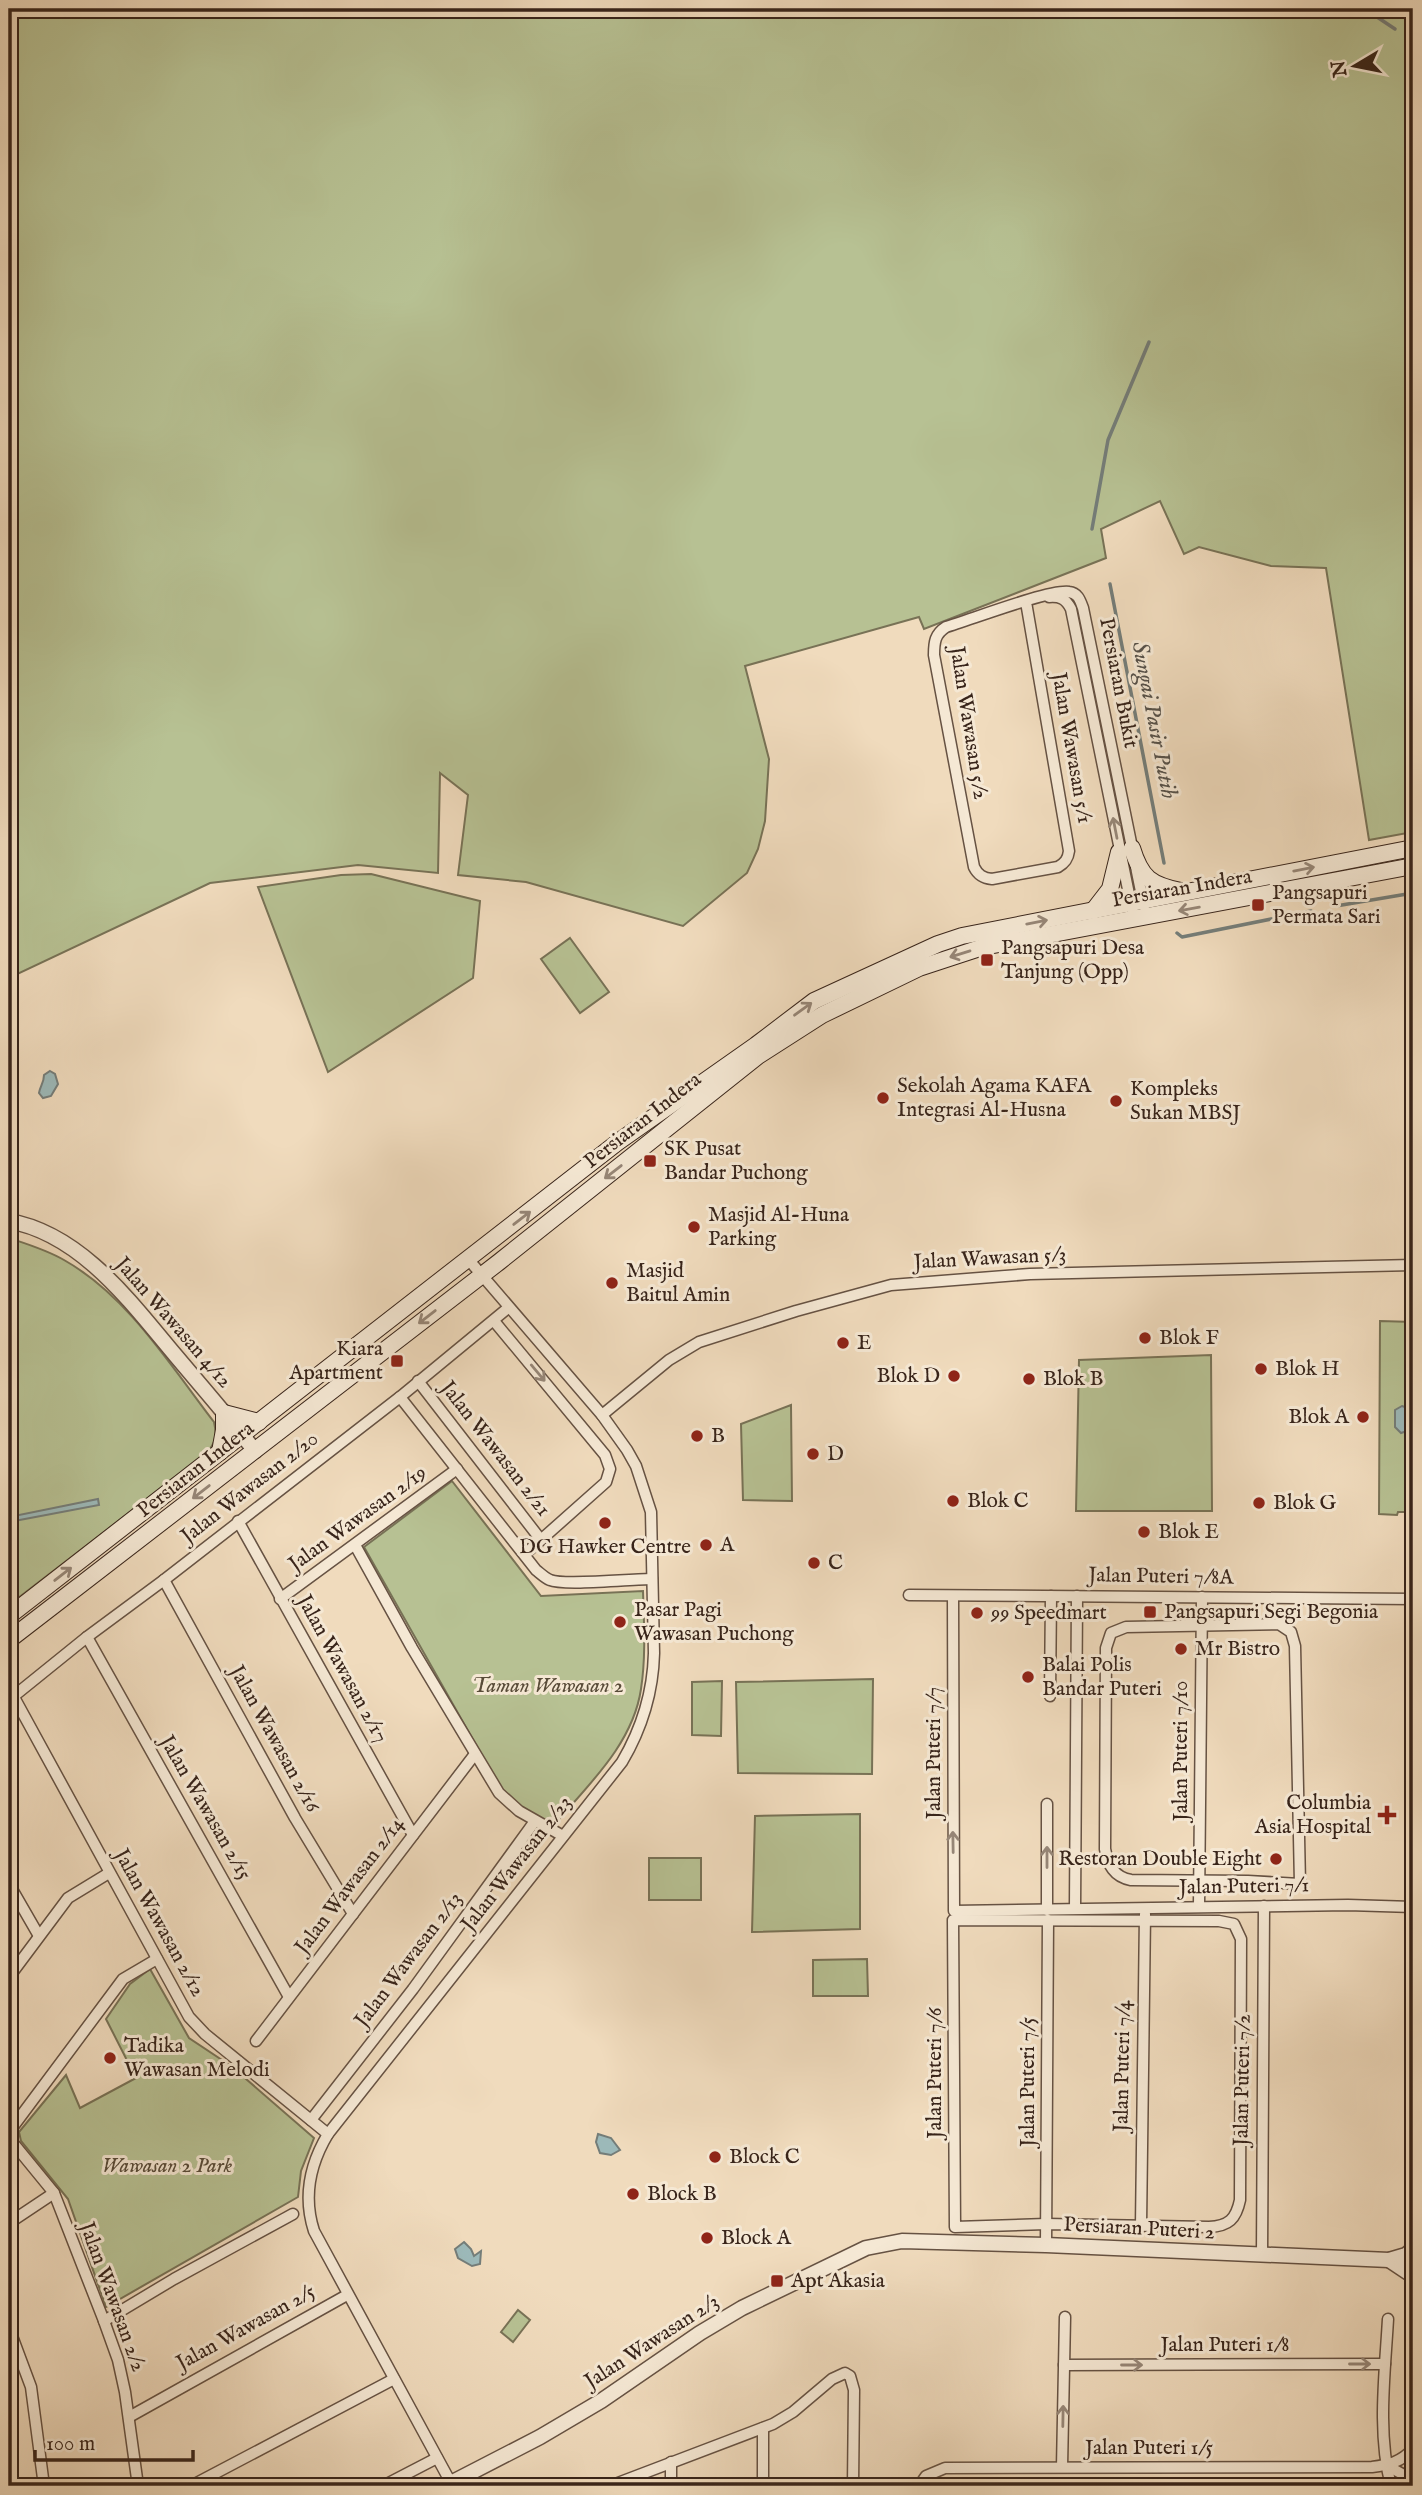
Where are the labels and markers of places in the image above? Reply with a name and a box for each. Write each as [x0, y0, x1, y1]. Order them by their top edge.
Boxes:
place label: Pangsapuri Permata Sari [1272, 880, 1381, 931]
marker: Pangsapuri Permata Sari [1250, 897, 1266, 913]
place label: Pangsapuri Desa Tanjung (Opp) [1001, 935, 1145, 986]
marker: Pangsapuri Desa Tanjung (Opp) [979, 952, 995, 968]
place label: Sekolah Agama KAFA Integrasi Al-Husna [897, 1073, 1092, 1124]
place label: Kompleks Sukan MBSJ [1130, 1076, 1241, 1127]
marker: Sekolah Agama KAFA Integrasi Al-Husna [875, 1090, 891, 1106]
marker: Kompleks Sukan MBSJ [1108, 1093, 1124, 1109]
place label: SK Pusat Bandar Puchong [664, 1136, 808, 1187]
marker: SK Pusat Bandar Puchong [642, 1153, 658, 1169]
place label: Masjid Al-Huna Parking [708, 1202, 850, 1253]
marker: Masjid Al-Huna Parking [686, 1219, 702, 1235]
place label: Masjid Baitul Amin [626, 1258, 730, 1309]
marker: Masjid Baitul Amin [604, 1275, 620, 1291]
place label: Blok F [1159, 1325, 1219, 1352]
place label: E [857, 1330, 872, 1357]
marker: Blok F [1137, 1330, 1153, 1346]
marker: E [835, 1335, 851, 1351]
place label: Kiara Apartment [288, 1336, 384, 1387]
marker: Kiara Apartment [389, 1353, 405, 1369]
place label: Blok H [1275, 1356, 1340, 1383]
marker: Blok H [1253, 1361, 1269, 1377]
place label: Blok D [877, 1363, 940, 1390]
place label: Blok B [1043, 1366, 1104, 1393]
marker: Blok D [946, 1368, 962, 1384]
marker: Blok B [1021, 1371, 1037, 1387]
place label: Blok A [1288, 1404, 1350, 1431]
marker: Blok A [1355, 1409, 1371, 1425]
place label: B [711, 1423, 725, 1450]
marker: B [689, 1428, 705, 1444]
place label: D [827, 1441, 844, 1468]
marker: D [805, 1446, 821, 1462]
place label: Blok C [967, 1488, 1029, 1515]
place label: Blok G [1273, 1490, 1337, 1517]
marker: Blok C [945, 1493, 961, 1509]
marker: Blok G [1251, 1495, 1267, 1511]
marker: DG Hawker Centre [597, 1515, 613, 1531]
place label: Blok E [1158, 1519, 1219, 1546]
marker: Blok E [1136, 1524, 1152, 1540]
place label: A [719, 1532, 735, 1559]
place label: DG Hawker Centre [519, 1534, 691, 1561]
marker: A [698, 1537, 714, 1553]
place label: C [828, 1550, 843, 1577]
marker: C [806, 1555, 822, 1571]
place label: Pasar Pagi Wawasan Puchong [634, 1597, 794, 1648]
place label: Pangsapuri Segi Begonia [1164, 1599, 1379, 1626]
place label: 99 Speedmart [990, 1600, 1107, 1627]
marker: Pangsapuri Segi Begonia [1142, 1604, 1158, 1620]
marker: 99 Speedmart [969, 1605, 985, 1621]
marker: Pasar Pagi Wawasan Puchong [612, 1614, 628, 1630]
place label: Mr Bistro [1195, 1636, 1280, 1663]
marker: Mr Bistro [1173, 1641, 1189, 1657]
place label: Balai Polis Bandar Puteri [1042, 1652, 1162, 1703]
marker: Balai Polis Bandar Puteri [1020, 1669, 1036, 1685]
place label: Columbia Asia Hospital [1254, 1790, 1372, 1841]
marker: Columbia Asia Hospital [1377, 1805, 1397, 1825]
place label: Restoran Double Eight [1058, 1846, 1262, 1873]
marker: Restoran Double Eight [1268, 1851, 1284, 1867]
place label: Tadika Wawasan Melodi [124, 2033, 270, 2084]
marker: Tadika Wawasan Melodi [102, 2050, 118, 2066]
place label: Block C [729, 2144, 800, 2171]
marker: Block C [707, 2149, 723, 2165]
place label: Block B [647, 2181, 717, 2208]
marker: Block B [625, 2186, 641, 2202]
place label: Block A [721, 2225, 792, 2252]
marker: Block A [699, 2230, 715, 2246]
place label: Apt Akasia [790, 2268, 886, 2295]
marker: Apt Akasia [769, 2273, 785, 2289]

